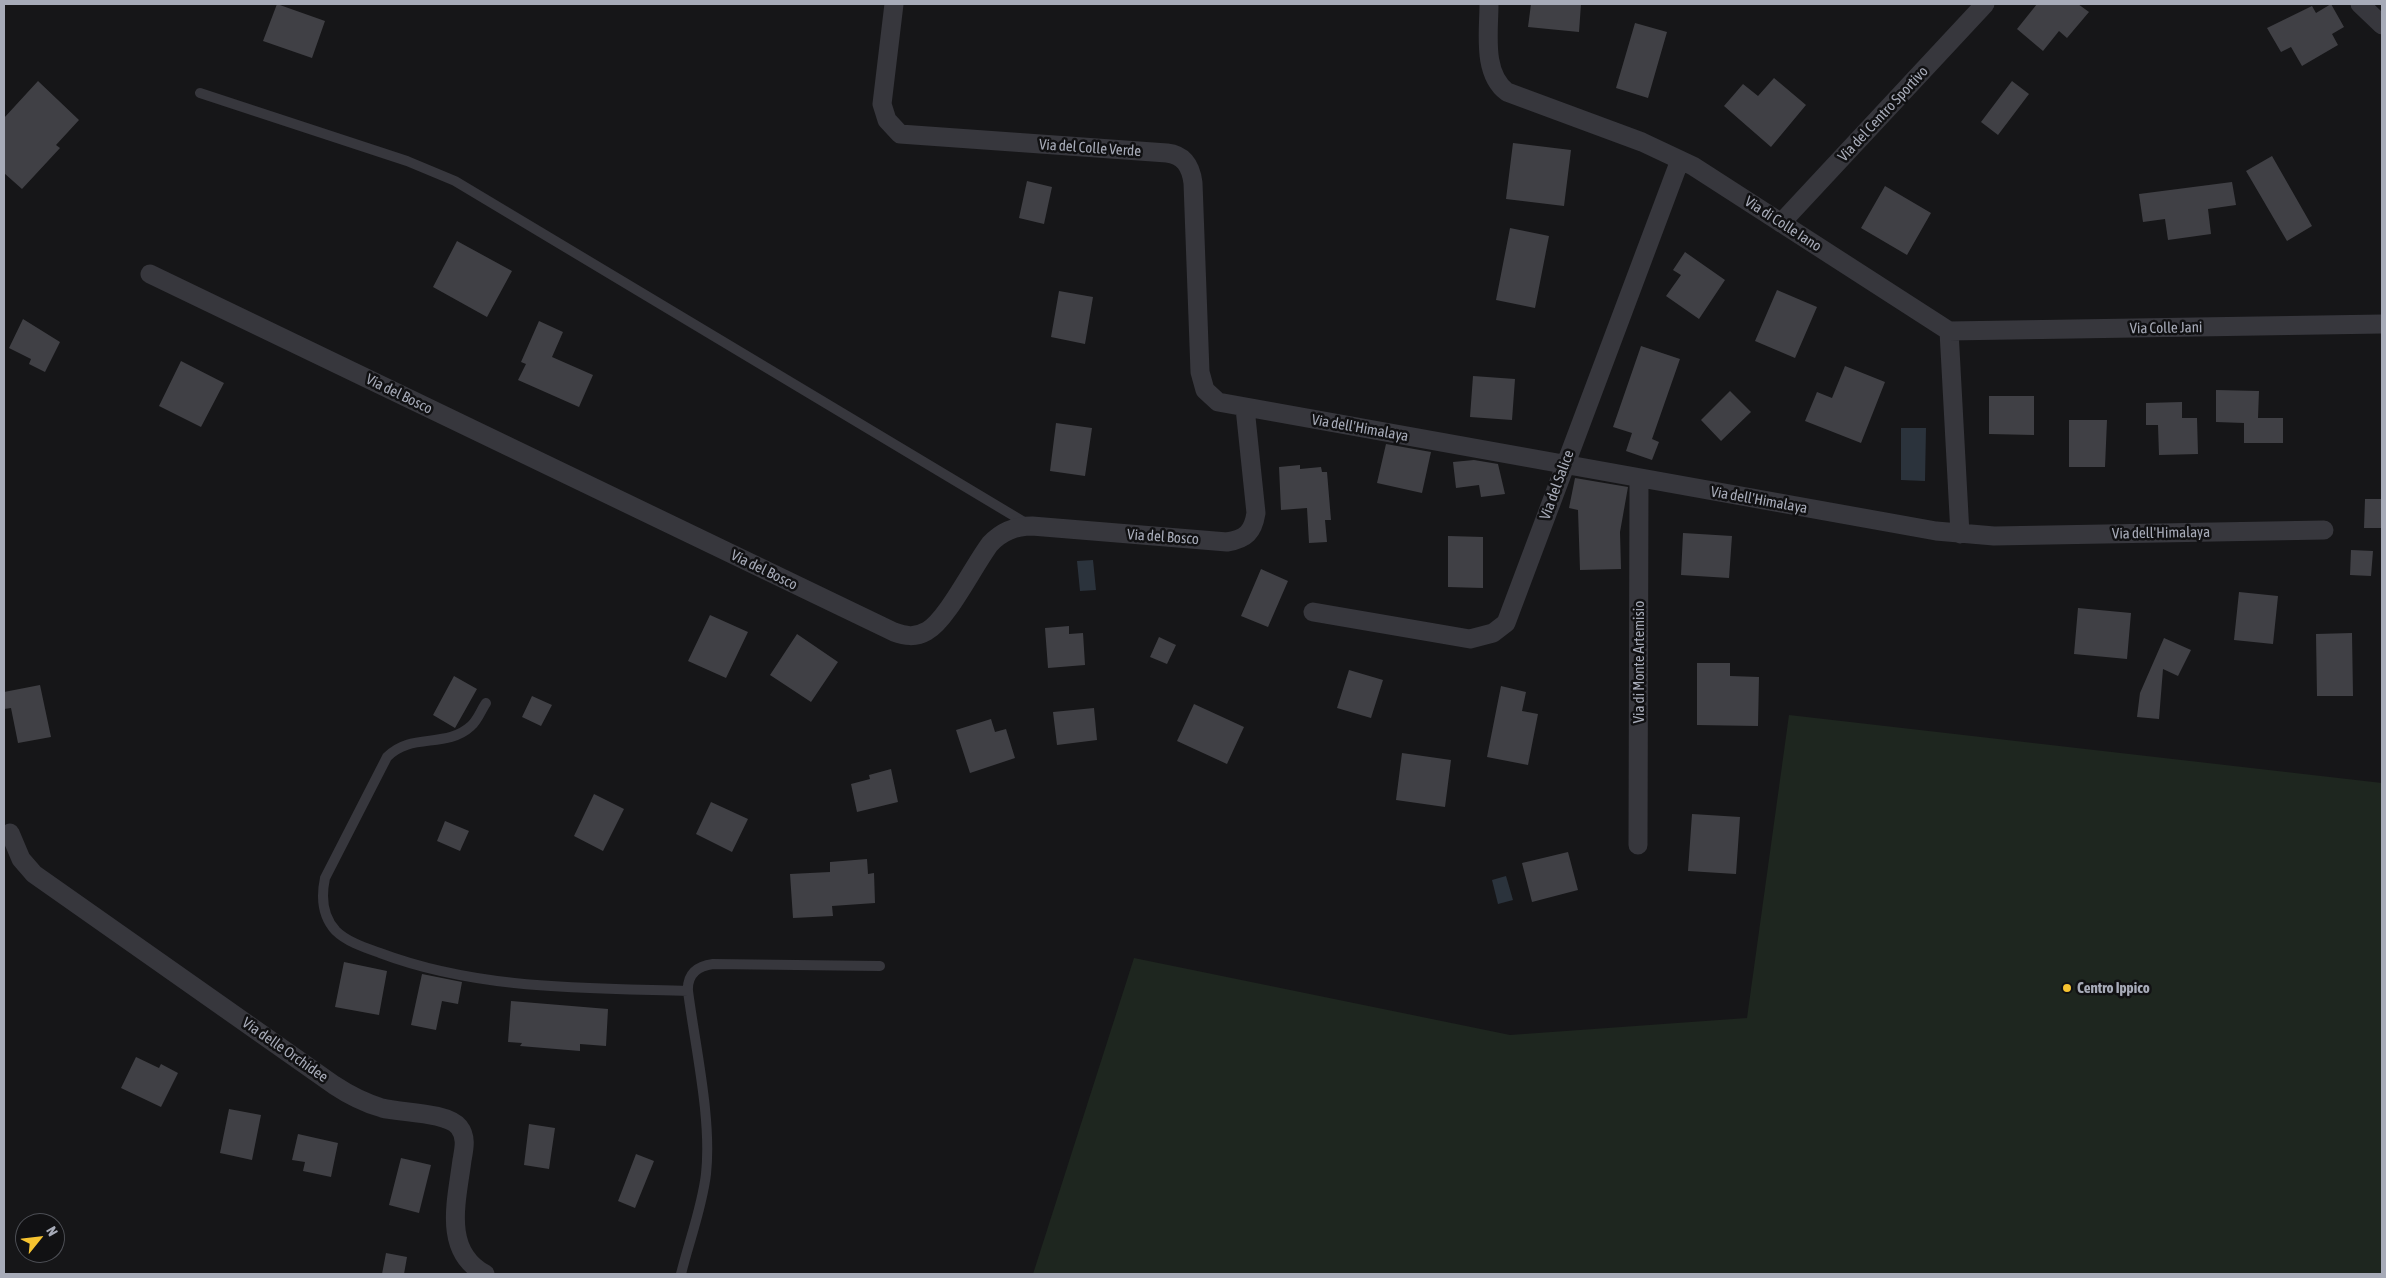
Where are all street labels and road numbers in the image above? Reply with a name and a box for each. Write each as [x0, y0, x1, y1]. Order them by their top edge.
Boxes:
street label: Via del Centro Sportivo [1834, 62, 1932, 166]
street label: Via del Colle Verde [1038, 135, 1142, 161]
street label: Via di Colle Iano [1741, 192, 1825, 256]
street label: Via Colle Jani [2129, 318, 2203, 338]
street label: Via del Bosco [363, 370, 435, 418]
street label: Via dell'Himalaya [1310, 411, 1410, 445]
street label: Via del Salice [1536, 448, 1578, 522]
street label: Via dell'Himalaya [1709, 483, 1809, 517]
street label: Via dell'Himalaya [2112, 523, 2210, 543]
street label: Via del Bosco [1127, 526, 1199, 548]
street label: Via del Bosco [728, 546, 800, 594]
street label: Via di Monte Artemisio [1630, 601, 1648, 723]
street label: Via delle Orchidee [239, 1014, 331, 1086]

